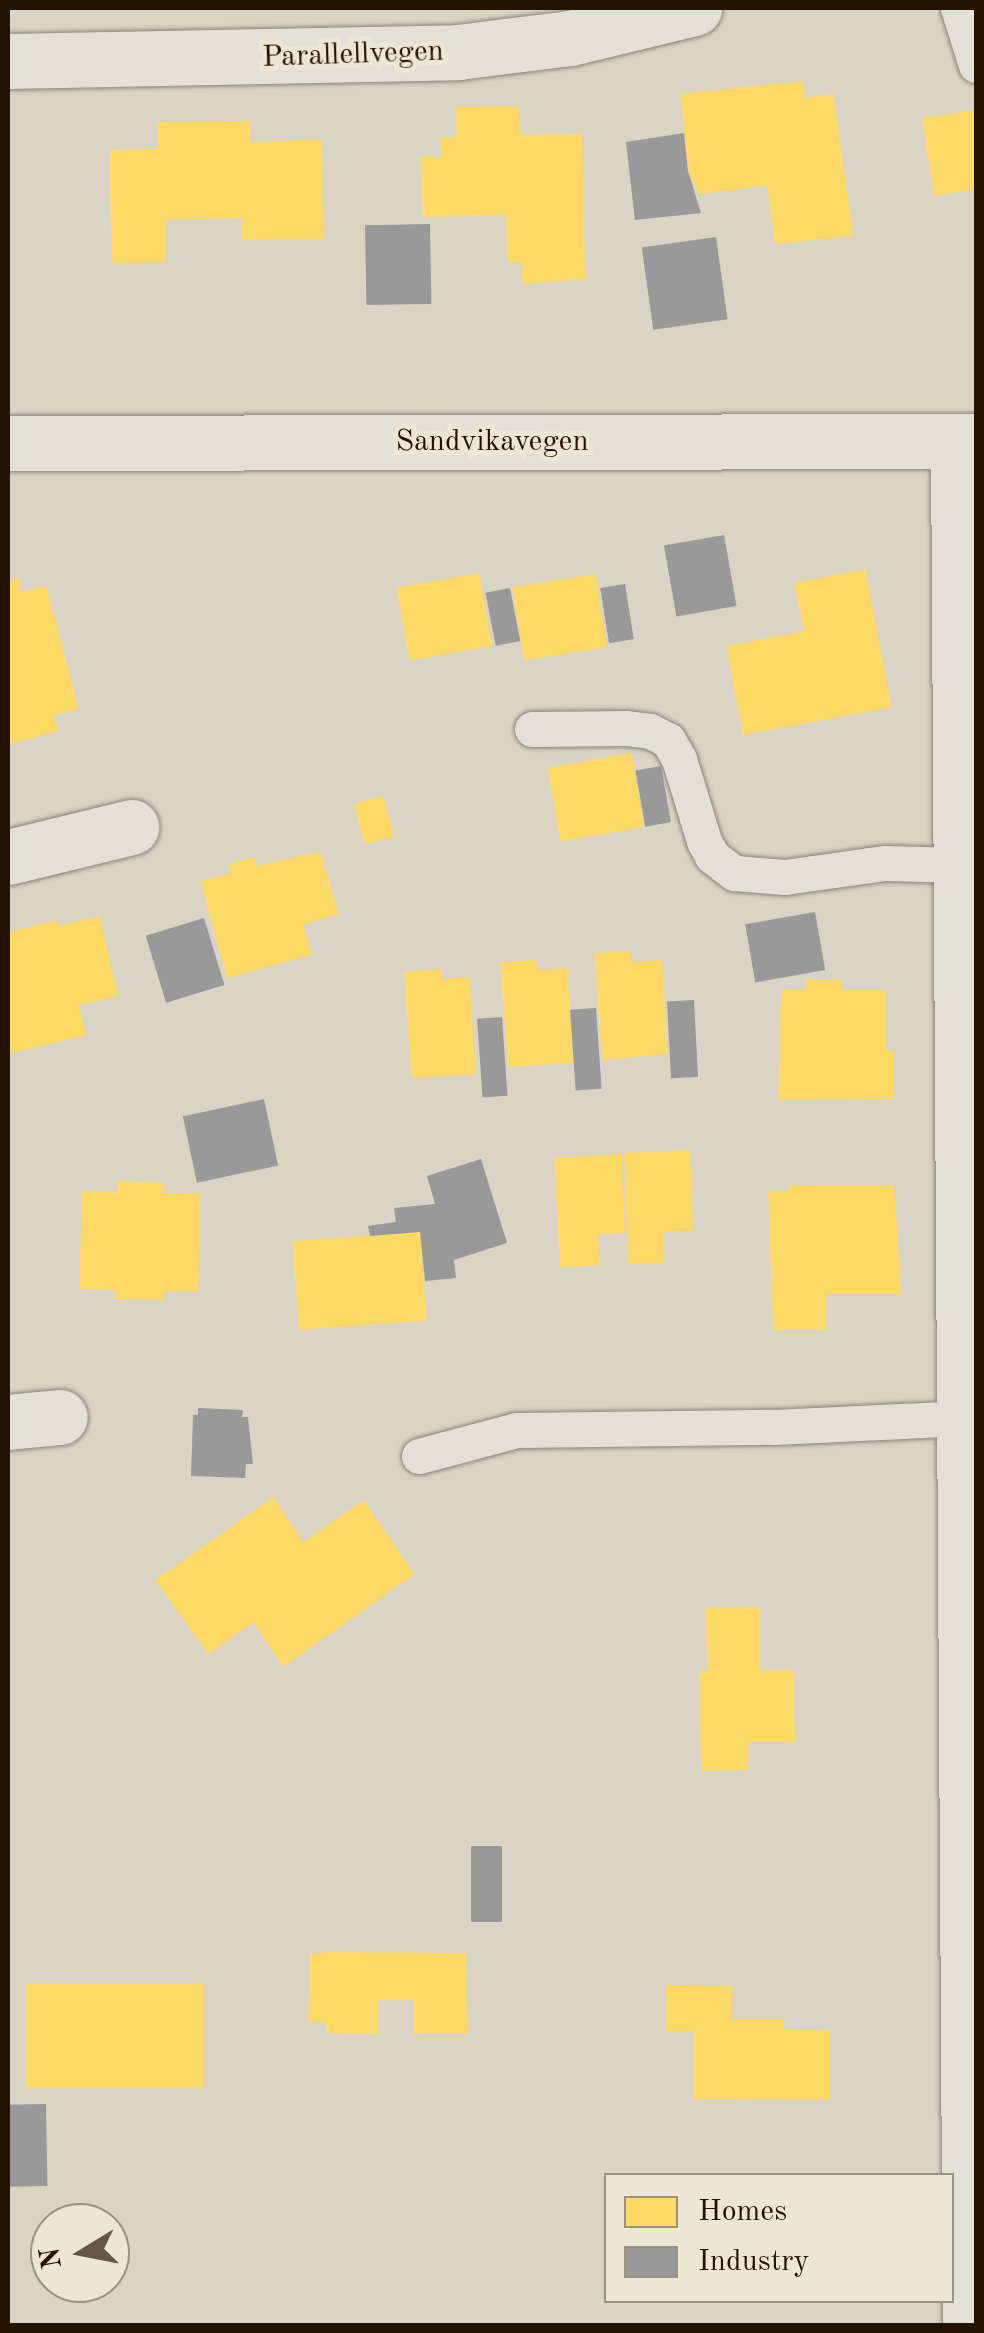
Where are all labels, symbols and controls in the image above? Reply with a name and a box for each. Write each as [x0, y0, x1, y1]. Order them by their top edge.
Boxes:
street label: Parallellvegen [262, 34, 444, 76]
street label: Sandvikavegen [395, 424, 589, 460]
legend [604, 2173, 954, 2303]
text: Homes [698, 2197, 787, 2227]
north arrow [30, 2203, 130, 2303]
text: N [37, 2245, 68, 2271]
text: Industry [698, 2247, 809, 2277]

